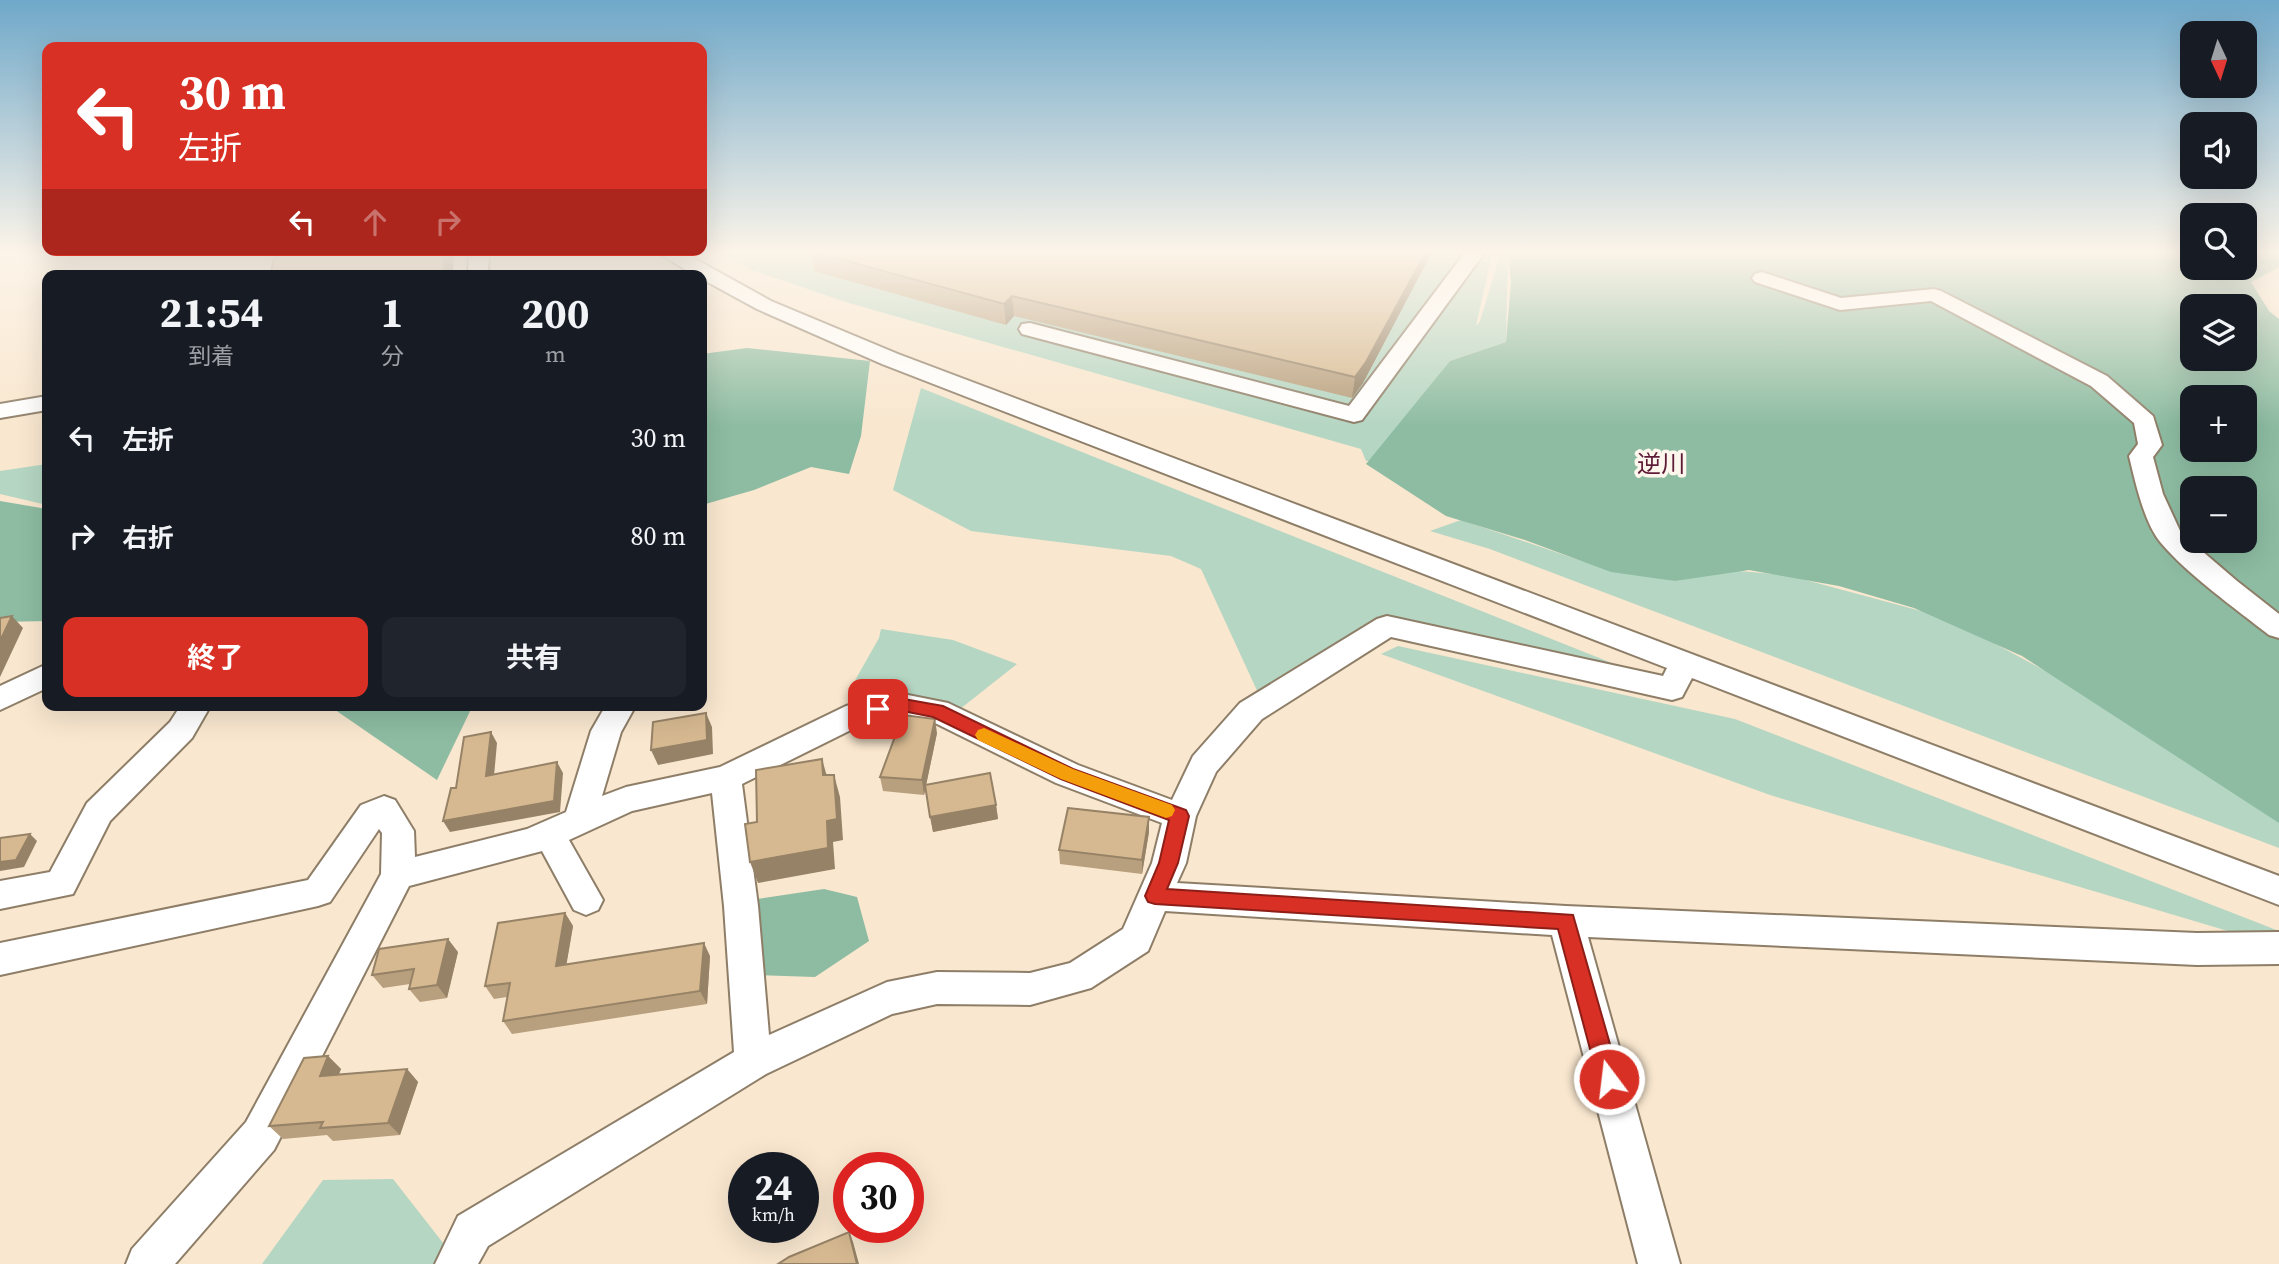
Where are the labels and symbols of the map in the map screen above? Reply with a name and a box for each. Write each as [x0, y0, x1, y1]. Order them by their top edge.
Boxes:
north arrow [2180, 21, 2258, 98]
district label: 逆川 [1637, 447, 1685, 480]
pin [848, 679, 908, 739]
position arrow [1572, 1042, 1646, 1116]
speed limit sign: 30 [833, 1152, 924, 1243]

